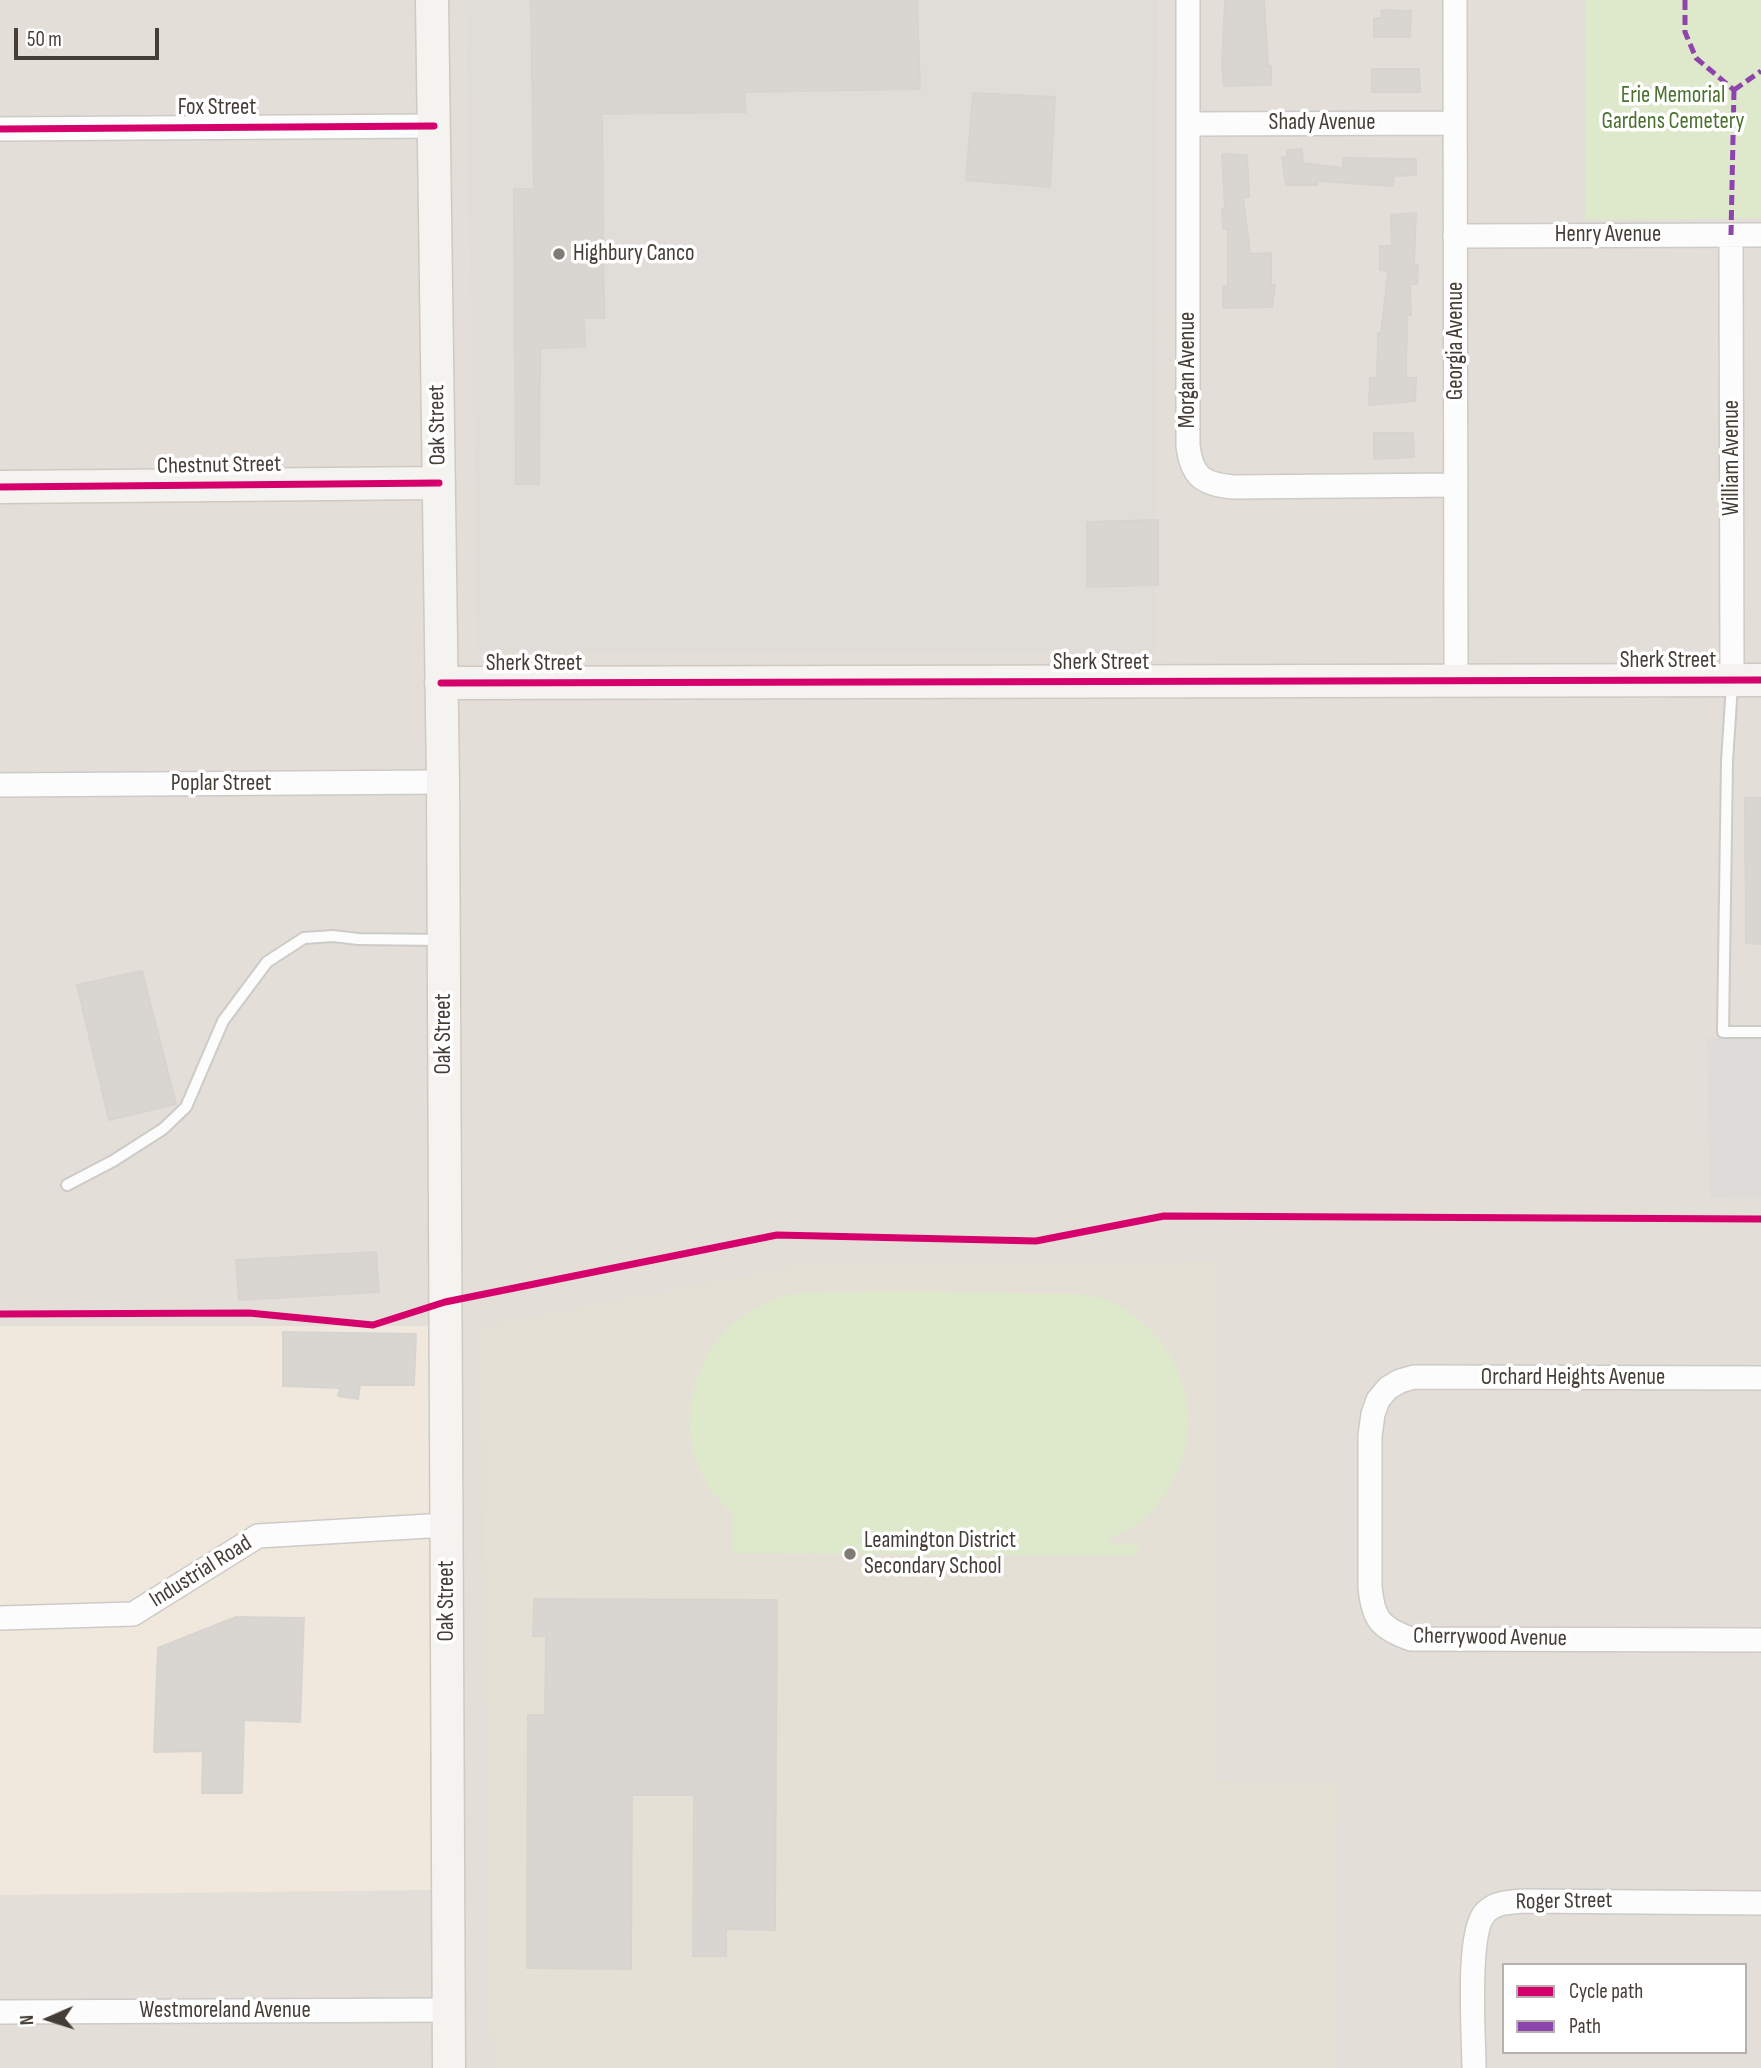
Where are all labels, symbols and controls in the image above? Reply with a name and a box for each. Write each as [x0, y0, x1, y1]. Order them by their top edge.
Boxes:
scale bar [18, 14, 163, 58]
text: 50 m [27, 27, 62, 52]
park label: Erie Memorial Gardens Cemetery [1602, 82, 1744, 136]
street label: Fox Street [178, 94, 256, 122]
street label: Shady Avenue [1269, 109, 1375, 137]
street label: Henry Avenue [1555, 221, 1661, 249]
place label: Highbury Canco [573, 240, 695, 268]
marker: Highbury Canco [551, 246, 567, 262]
street label: Georgia Avenue [1442, 282, 1470, 400]
street label: Morgan Avenue [1174, 312, 1202, 428]
street label: Oak Street [423, 384, 453, 466]
street label: William Avenue [1718, 400, 1746, 516]
street label: Chestnut Street [157, 451, 281, 481]
street label: Sherk Street [1620, 647, 1716, 675]
street label: Sherk Street [1053, 649, 1149, 677]
street label: Sherk Street [486, 650, 582, 678]
street label: Poplar Street [171, 770, 271, 798]
street label: Oak Street [430, 994, 458, 1074]
street label: Orchard Heights Avenue [1481, 1364, 1665, 1392]
place label: Leamington District Secondary School [864, 1527, 1016, 1581]
street label: Industrial Road [145, 1530, 257, 1614]
marker: Leamington District Secondary School [842, 1546, 858, 1562]
street label: Oak Street [433, 1561, 461, 1641]
street label: Cherrywood Avenue [1413, 1623, 1567, 1653]
street label: Roger Street [1515, 1887, 1613, 1917]
legend [1502, 1963, 1747, 2054]
text: Cycle path [1569, 1979, 1643, 2004]
north arrow [14, 1984, 84, 2054]
street label: Westmoreland Avenue [139, 1997, 311, 2025]
text: N [16, 2014, 39, 2026]
text: Path [1569, 2014, 1601, 2039]

